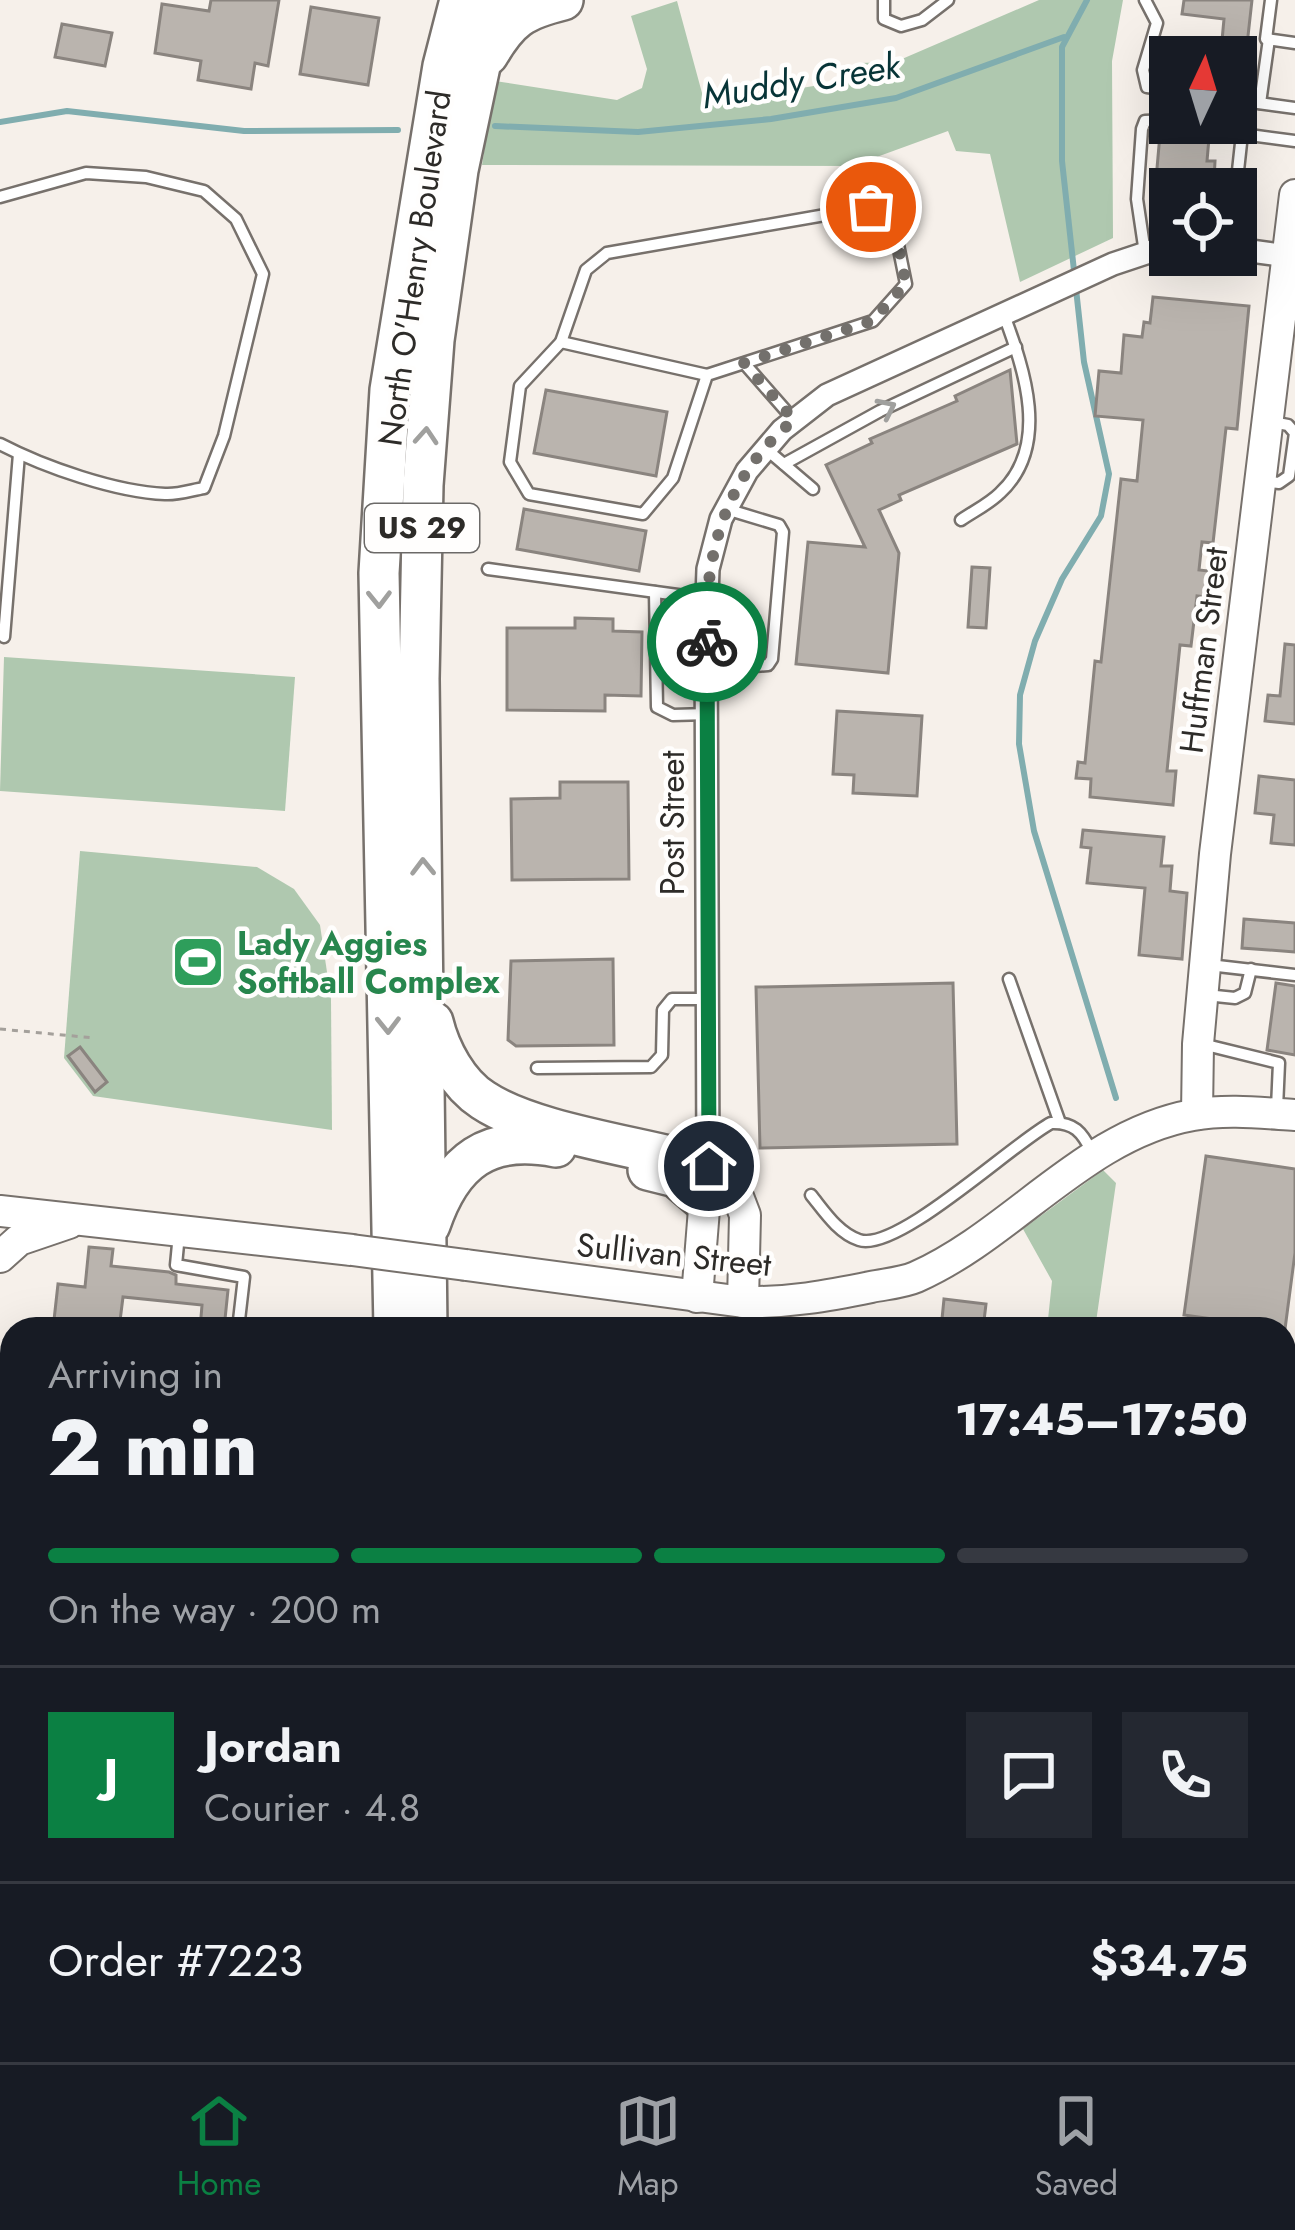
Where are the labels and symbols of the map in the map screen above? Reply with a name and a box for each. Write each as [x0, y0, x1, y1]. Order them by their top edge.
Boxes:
north arrow [1149, 36, 1257, 144]
water label: Muddy Creek [698, 38, 905, 121]
street label: North O'Henry Boulevard [366, 87, 463, 449]
pin [820, 156, 922, 258]
one-way arrow [875, 399, 896, 423]
one-way arrow [413, 426, 439, 445]
road number: US 29 [365, 504, 479, 552]
street label: Huffman Street [1168, 544, 1239, 756]
courier [647, 582, 767, 702]
one-way arrow [366, 591, 392, 609]
street label: Post Street [649, 750, 696, 895]
one-way arrow [410, 857, 436, 875]
place label: Lady Aggies Softball Complex [237, 920, 500, 1005]
sports icon: Lady Aggies Softball Complex [170, 934, 226, 990]
one-way arrow [374, 1016, 400, 1035]
pin [658, 1115, 760, 1217]
street label: Sullivan Street [574, 1221, 774, 1288]

